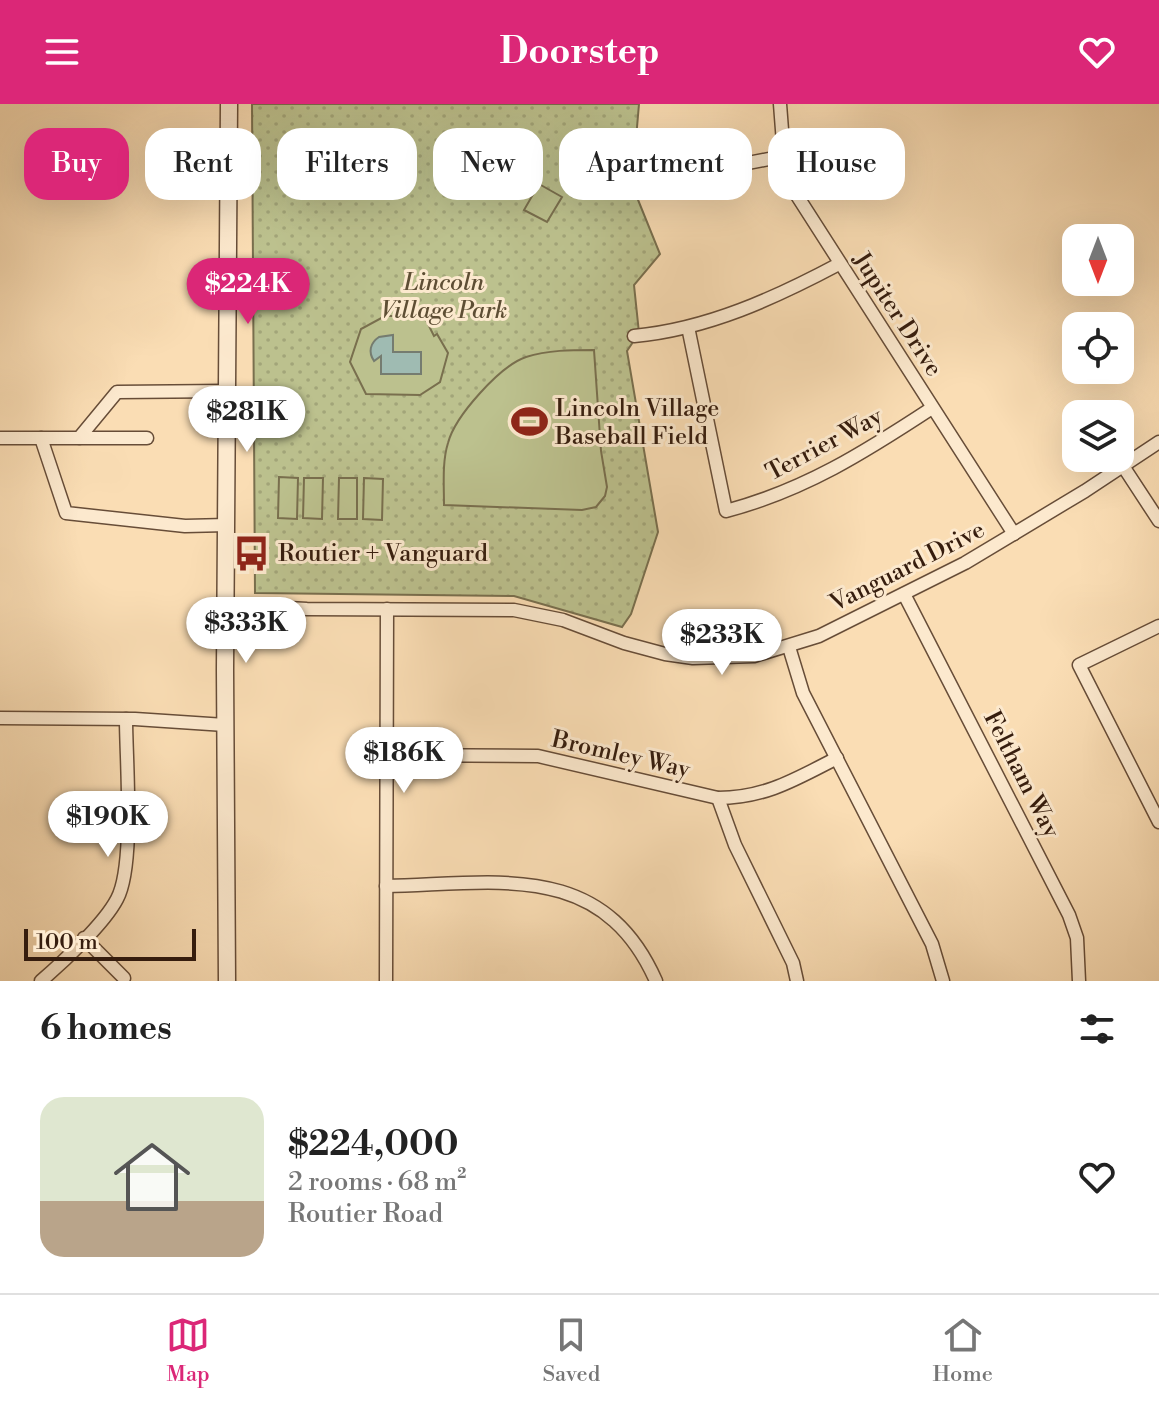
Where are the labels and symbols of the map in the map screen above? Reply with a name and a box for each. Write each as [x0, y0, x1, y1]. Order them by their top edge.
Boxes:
north arrow [1062, 224, 1134, 296]
street label: Jupiter Drive [845, 246, 948, 382]
pin: $224K [192, 258, 304, 326]
park label: Lincoln Village Park [381, 268, 507, 326]
pin: $281K [191, 386, 303, 454]
place label: Lincoln Village Baseball Field [554, 394, 719, 452]
street label: Terrier Way [761, 402, 888, 488]
sports icon: Lincoln Village Baseball Field [510, 403, 548, 441]
street label: Vanguard Drive [824, 515, 990, 619]
bus stop icon: Routier + Vanguard [233, 534, 271, 572]
place label: Routier + Vanguard [278, 539, 488, 569]
pin: $333K [190, 597, 302, 665]
pin: $233K [666, 609, 778, 677]
street label: Feltham Way [976, 706, 1066, 843]
street label: Bromley Way [548, 724, 693, 786]
pin: $186K [348, 727, 460, 795]
pin: $190K [52, 791, 164, 859]
scale bar [24, 925, 196, 961]

